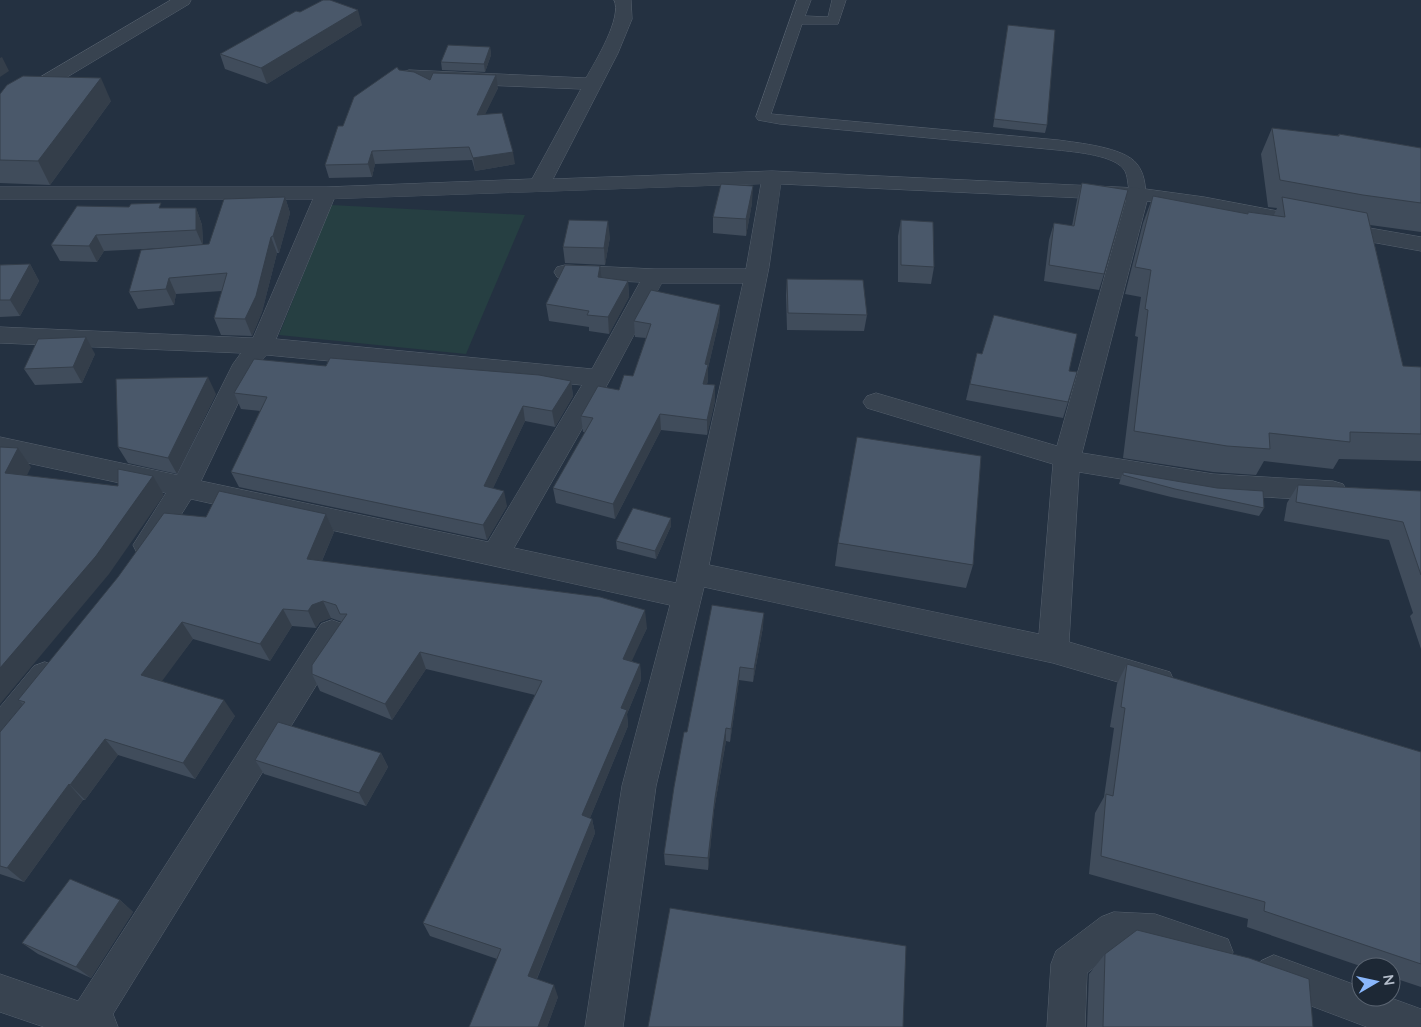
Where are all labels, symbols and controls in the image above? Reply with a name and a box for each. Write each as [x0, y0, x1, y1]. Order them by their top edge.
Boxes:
north arrow [1351, 957, 1401, 1007]
text: N [1380, 973, 1399, 987]

